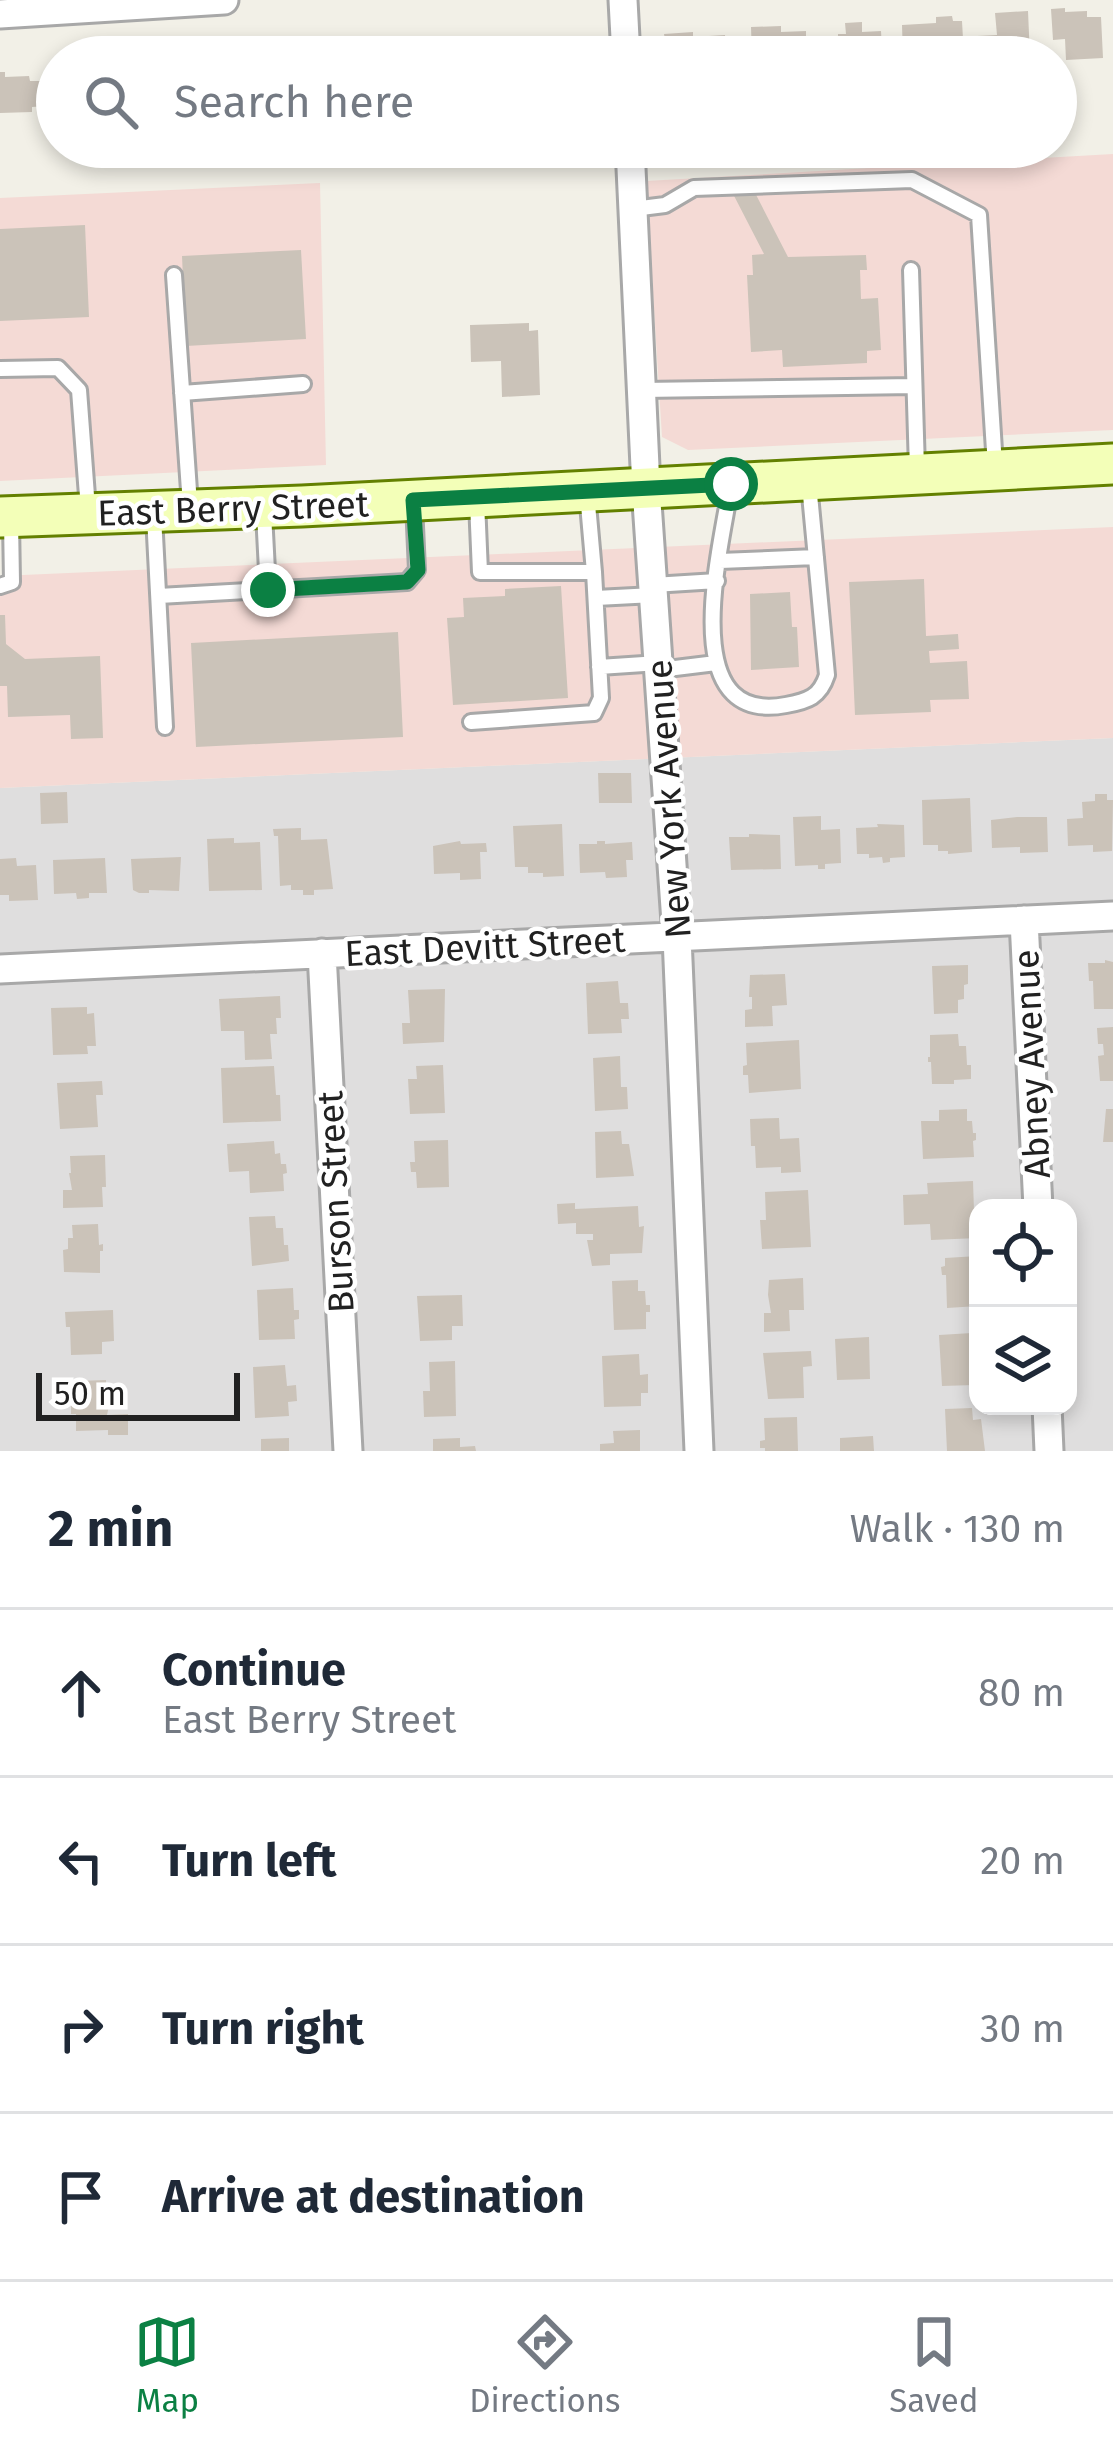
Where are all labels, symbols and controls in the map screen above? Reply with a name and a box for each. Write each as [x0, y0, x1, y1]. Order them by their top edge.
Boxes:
search box [36, 36, 1077, 168]
icon: search [78, 69, 144, 135]
text: Search here [174, 75, 414, 129]
route start [704, 457, 758, 511]
street label: East Berry Street [97, 482, 370, 536]
route end [241, 563, 295, 617]
street label: New York Avenue [637, 658, 701, 940]
street label: East Devitt Street [344, 918, 627, 976]
street label: Abney Avenue [1004, 948, 1060, 1180]
street label: Burson Street [308, 1090, 364, 1314]
map controls [969, 1199, 1077, 1415]
button: locate [969, 1199, 1077, 1307]
button: layers [969, 1307, 1077, 1415]
scale bar [36, 1367, 240, 1420]
text: 50 m [54, 1374, 126, 1414]
text: 2 min [48, 1498, 173, 1560]
text: Walk · 130 m [850, 1506, 1065, 1552]
text: Continue [162, 1643, 346, 1697]
icon: ahead [48, 1660, 114, 1726]
text: 80 m [978, 1670, 1065, 1716]
text: East Berry Street [162, 1697, 456, 1743]
icon: left [48, 1828, 114, 1894]
text: Turn left [162, 1834, 336, 1888]
text: 20 m [980, 1838, 1065, 1884]
icon: right [48, 1996, 114, 2062]
text: Turn right [162, 2002, 364, 2056]
text: 30 m [980, 2006, 1065, 2052]
icon: arrive [48, 2164, 114, 2230]
text: Arrive at destination [162, 2170, 585, 2224]
tab: Map [134, 2309, 200, 2421]
tab: Directions [469, 2309, 621, 2421]
tab: Saved [889, 2309, 979, 2421]

